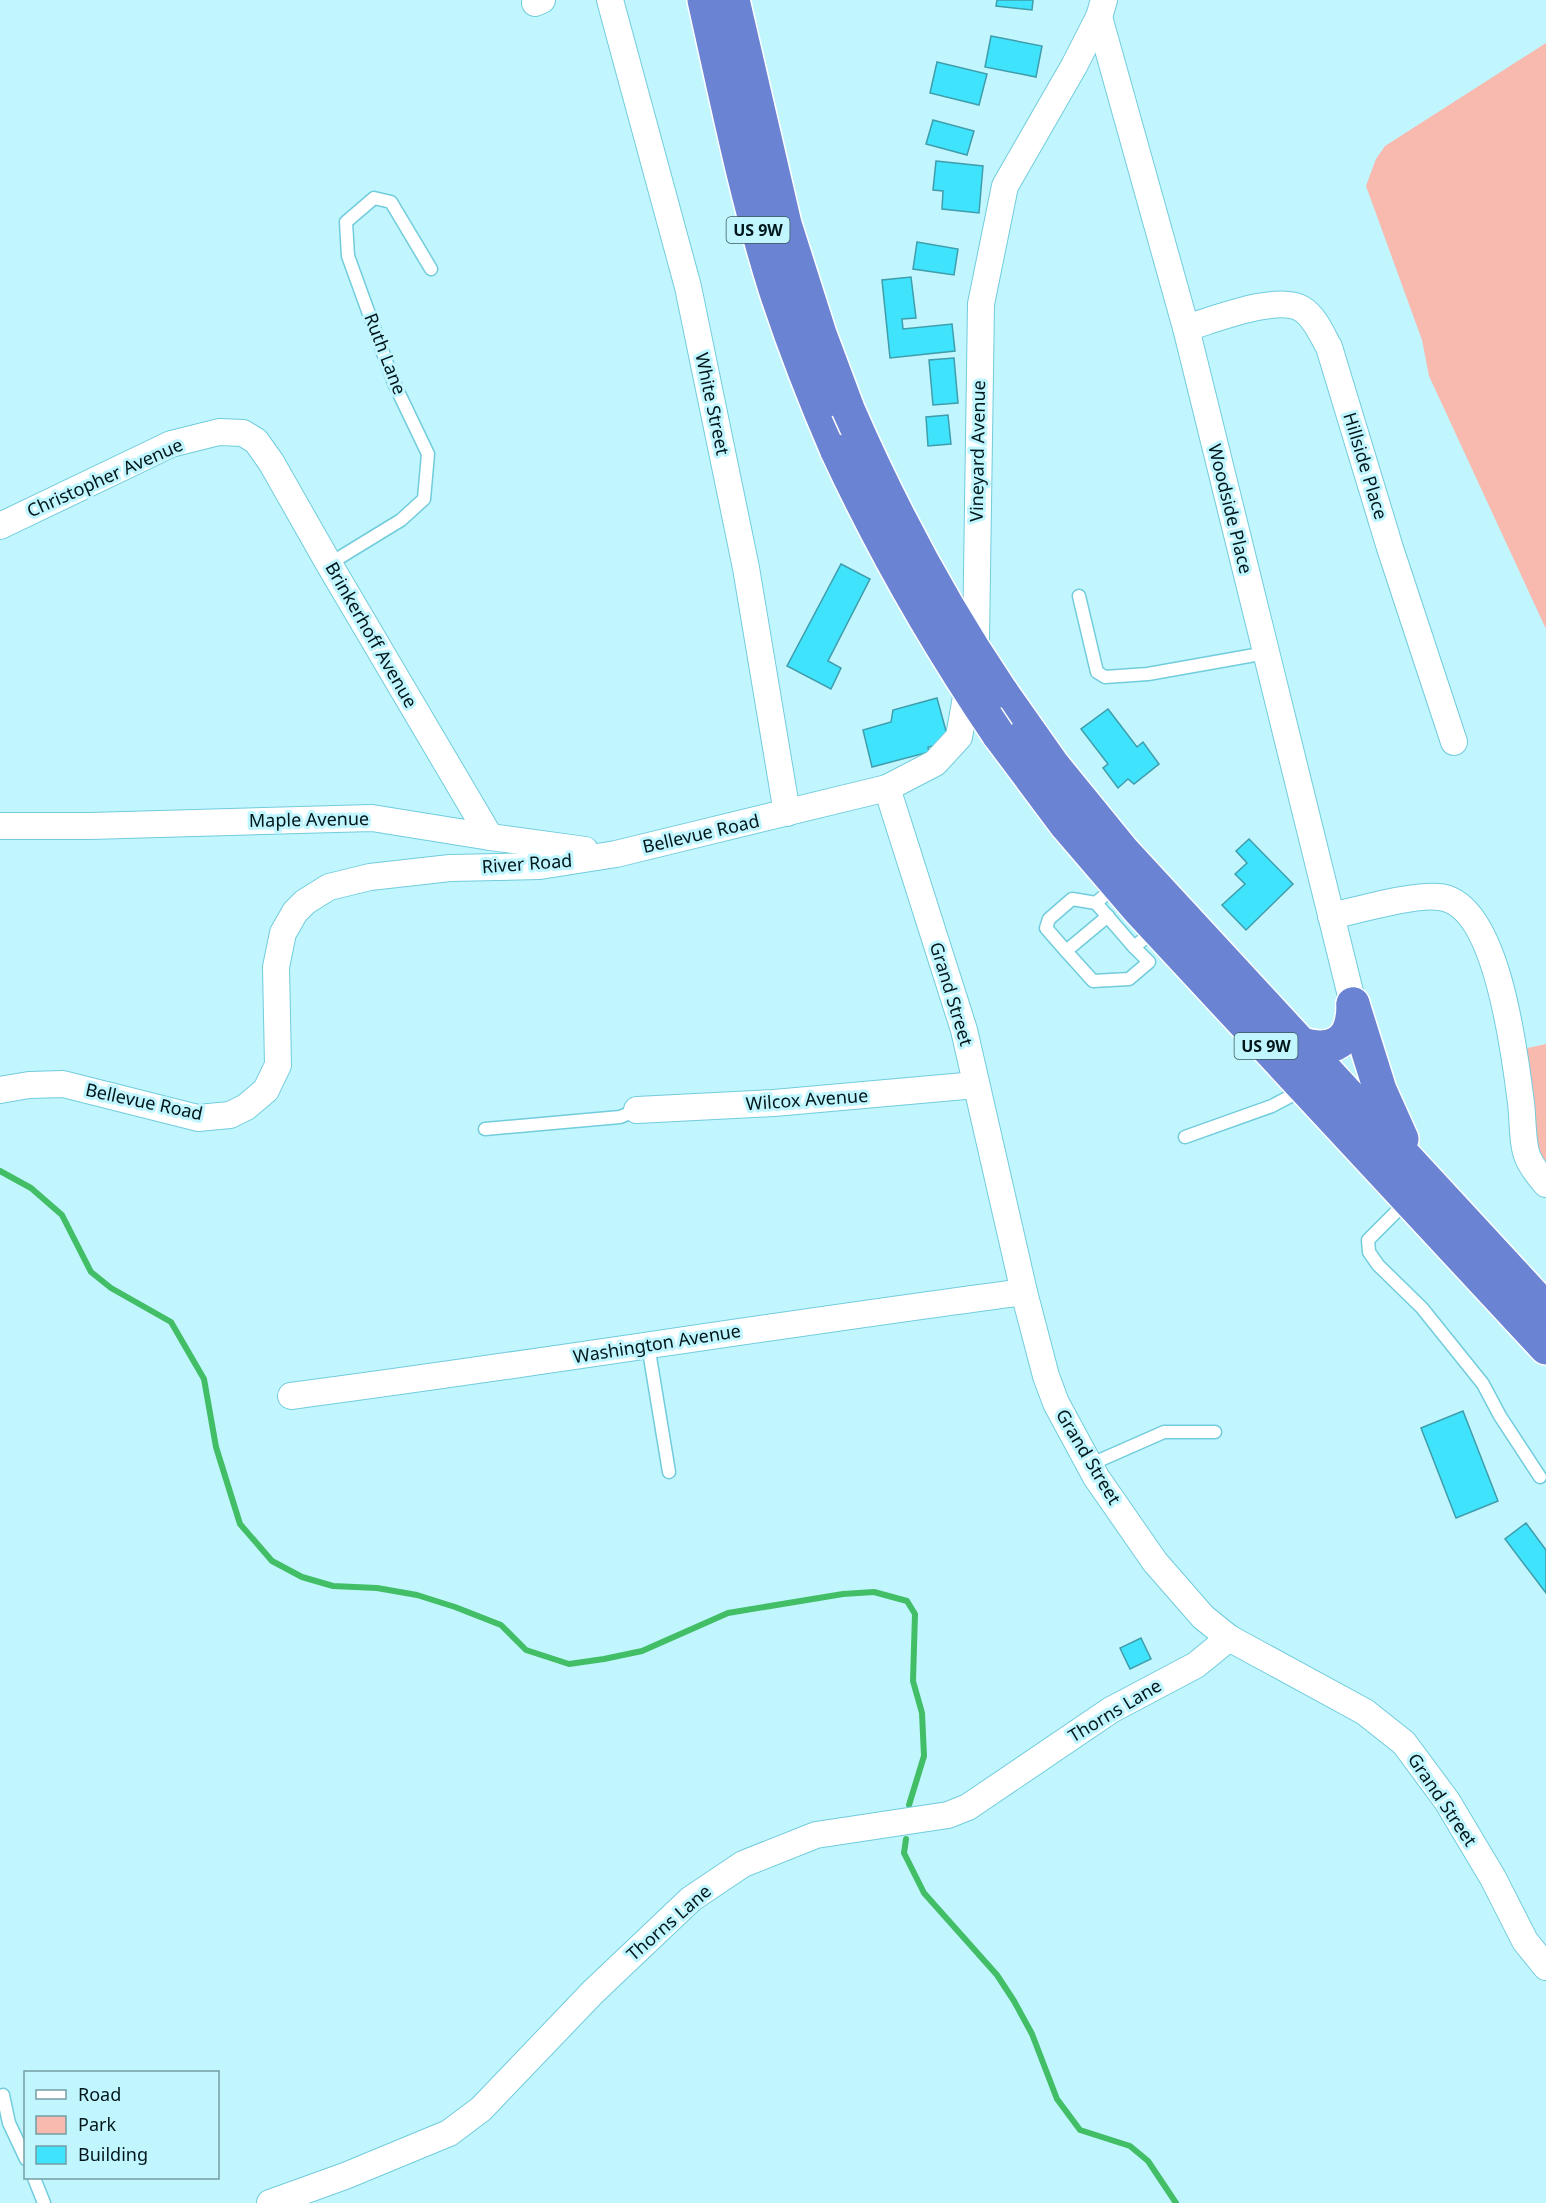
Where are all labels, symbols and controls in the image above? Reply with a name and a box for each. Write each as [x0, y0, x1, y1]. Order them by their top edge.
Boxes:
road number: US 9W [726, 217, 789, 243]
street label: Ruth Lane [359, 309, 412, 398]
street label: White Street [690, 350, 736, 458]
street label: Vineyard Avenue [964, 380, 990, 522]
street label: Hillside Place [1338, 409, 1394, 522]
street label: Christopher Avenue [23, 432, 186, 522]
street label: Woodside Place [1203, 441, 1259, 576]
street label: Brinkerhoff Avenue [320, 557, 423, 712]
street label: Maple Avenue [249, 806, 369, 832]
street label: Bellevue Road [640, 808, 762, 858]
street label: River Road [481, 848, 573, 878]
street label: Grand Street [925, 939, 979, 1049]
road number: US 9W [1234, 1033, 1298, 1059]
street label: Bellevue Road [83, 1077, 205, 1125]
street label: Wilcox Avenue [745, 1083, 869, 1115]
street label: Washington Avenue [571, 1318, 742, 1368]
street label: Grand Street [1051, 1404, 1127, 1509]
street label: Thorns Lane [1063, 1673, 1166, 1747]
street label: Grand Street [1403, 1748, 1483, 1851]
street label: Thorns Lane [621, 1879, 716, 1966]
legend [24, 2071, 219, 2179]
text: Road [78, 2082, 121, 2106]
text: Park [78, 2112, 116, 2136]
text: Building [78, 2142, 148, 2166]

